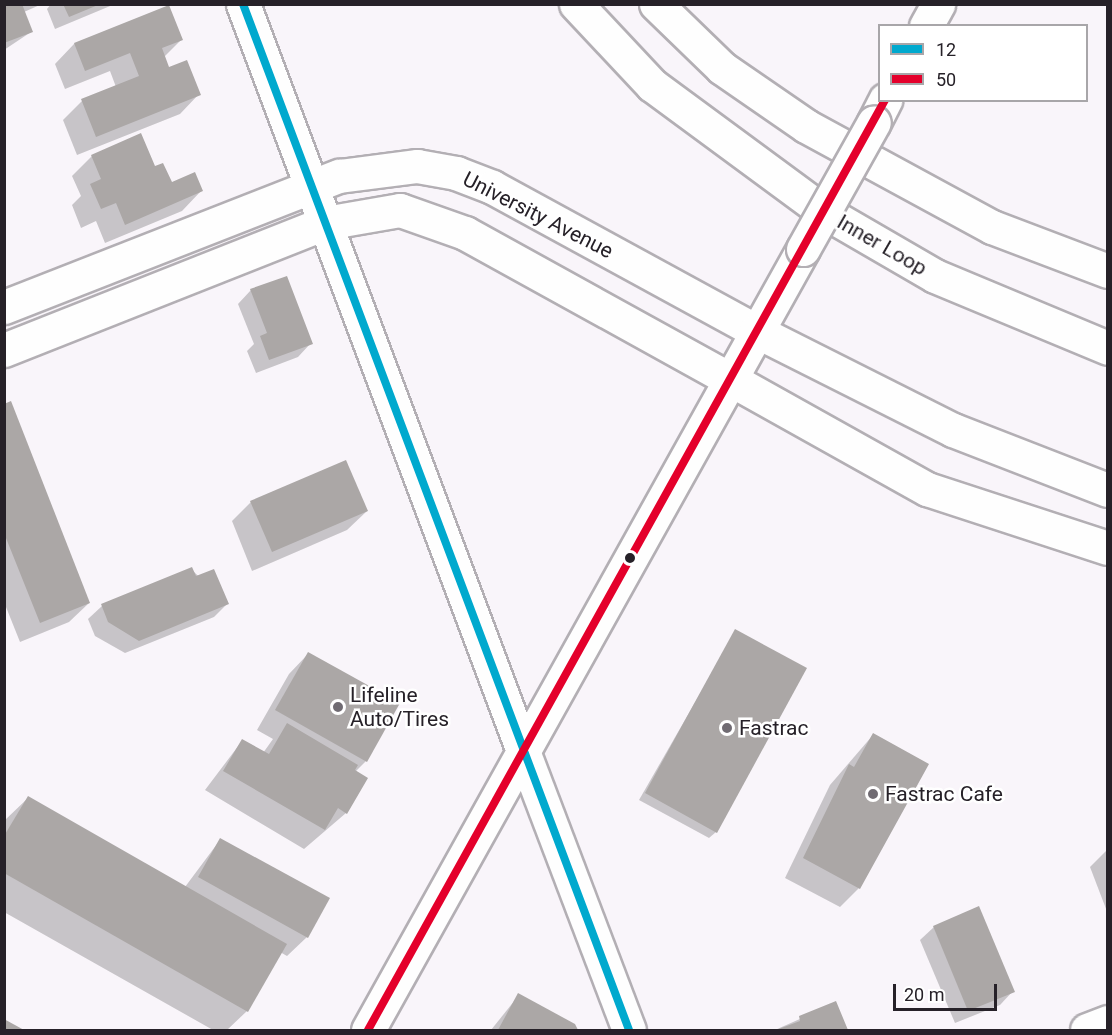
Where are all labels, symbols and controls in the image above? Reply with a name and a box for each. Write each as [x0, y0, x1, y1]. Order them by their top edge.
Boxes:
legend [878, 24, 1088, 102]
text: 12 [936, 39, 956, 60]
text: 50 [936, 69, 956, 90]
street label: University Avenue [459, 166, 617, 264]
street label: Inner Loop [833, 209, 931, 281]
unlabelled marker [624, 552, 636, 564]
place label: Lifeline Auto/Tires [350, 682, 449, 732]
marker: Lifeline Auto/Tires [331, 700, 345, 714]
place label: Fastrac [739, 715, 809, 741]
marker: Fastrac [720, 721, 734, 735]
place label: Fastrac Cafe [885, 781, 1003, 807]
marker: Fastrac Cafe [866, 787, 880, 801]
scale bar [896, 972, 1000, 1010]
text: 20 m [904, 984, 944, 1005]

